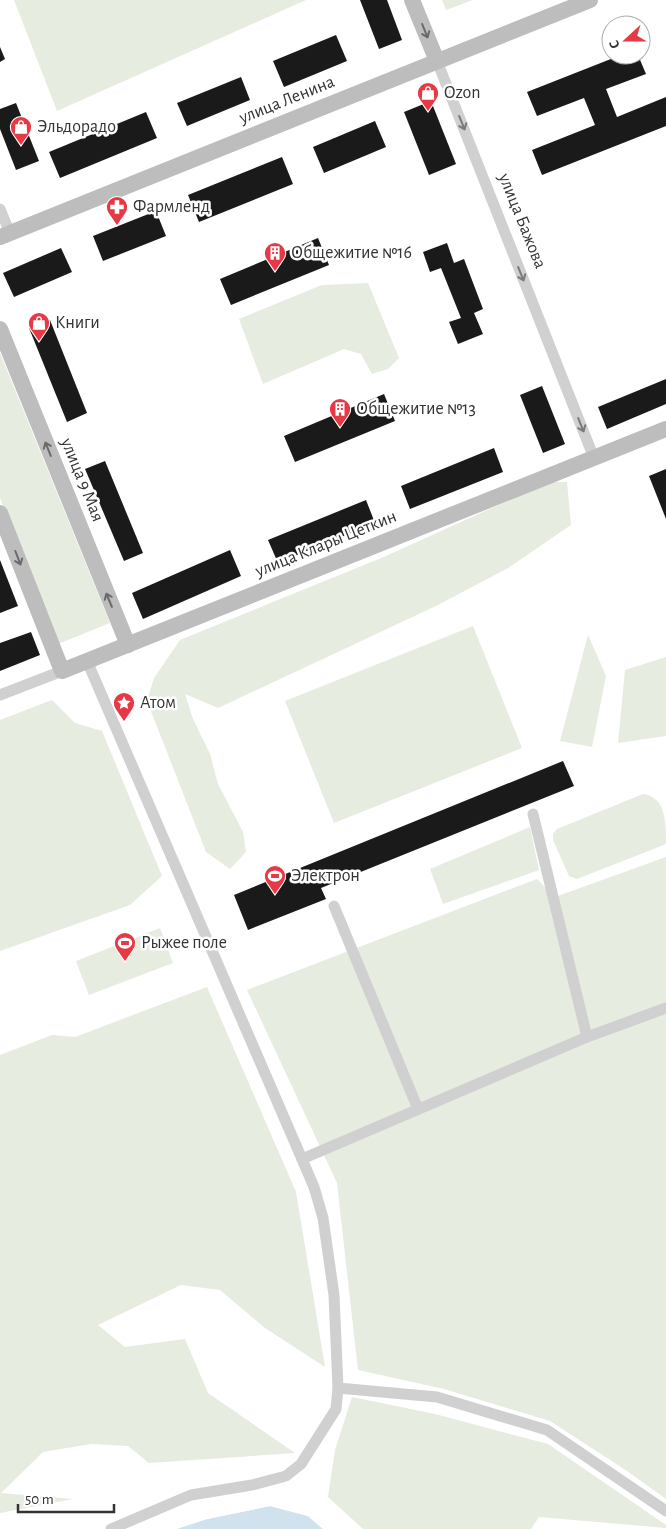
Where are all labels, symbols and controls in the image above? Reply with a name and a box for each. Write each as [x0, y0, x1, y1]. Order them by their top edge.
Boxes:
north arrow [601, 15, 651, 65]
one-way arrow [421, 23, 430, 38]
text: С [607, 38, 623, 50]
street label: улица Ленина [236, 73, 337, 128]
shop icon: Ozon [416, 81, 440, 112]
place label: Ozon [444, 84, 481, 102]
one-way arrow [458, 114, 467, 130]
shop icon: Эльдорадо [9, 115, 33, 146]
place label: Эльдорадо [37, 118, 116, 136]
street label: улица Бажова [494, 170, 549, 271]
pharmacy icon: Фармленд [105, 195, 129, 226]
place label: Фармленд [133, 198, 210, 216]
building icon: Общежитие №16 [263, 241, 287, 272]
place label: Общежитие №16 [291, 243, 412, 262]
one-way arrow [517, 266, 527, 281]
shop icon: Книги [27, 311, 51, 342]
place label: Книги [55, 314, 100, 332]
building icon: Общежитие №13 [328, 397, 352, 428]
place label: Общежитие №13 [356, 399, 476, 418]
one-way arrow [577, 417, 587, 432]
street label: улица 9 Мая [57, 435, 107, 524]
one-way arrow [43, 442, 53, 457]
street label: улица Клары Цеткин [252, 507, 399, 581]
one-way arrow [14, 550, 23, 565]
one-way arrow [103, 593, 113, 608]
place icon: Атом [112, 691, 136, 722]
place label: Атом [140, 694, 176, 712]
sports icon: Электрон [263, 864, 287, 895]
place label: Электрон [291, 867, 360, 885]
sports icon: Рыжее поле [113, 931, 137, 962]
place label: Рыжее поле [141, 934, 227, 952]
scale bar [18, 1482, 114, 1514]
text: 50 m [25, 1492, 54, 1507]

